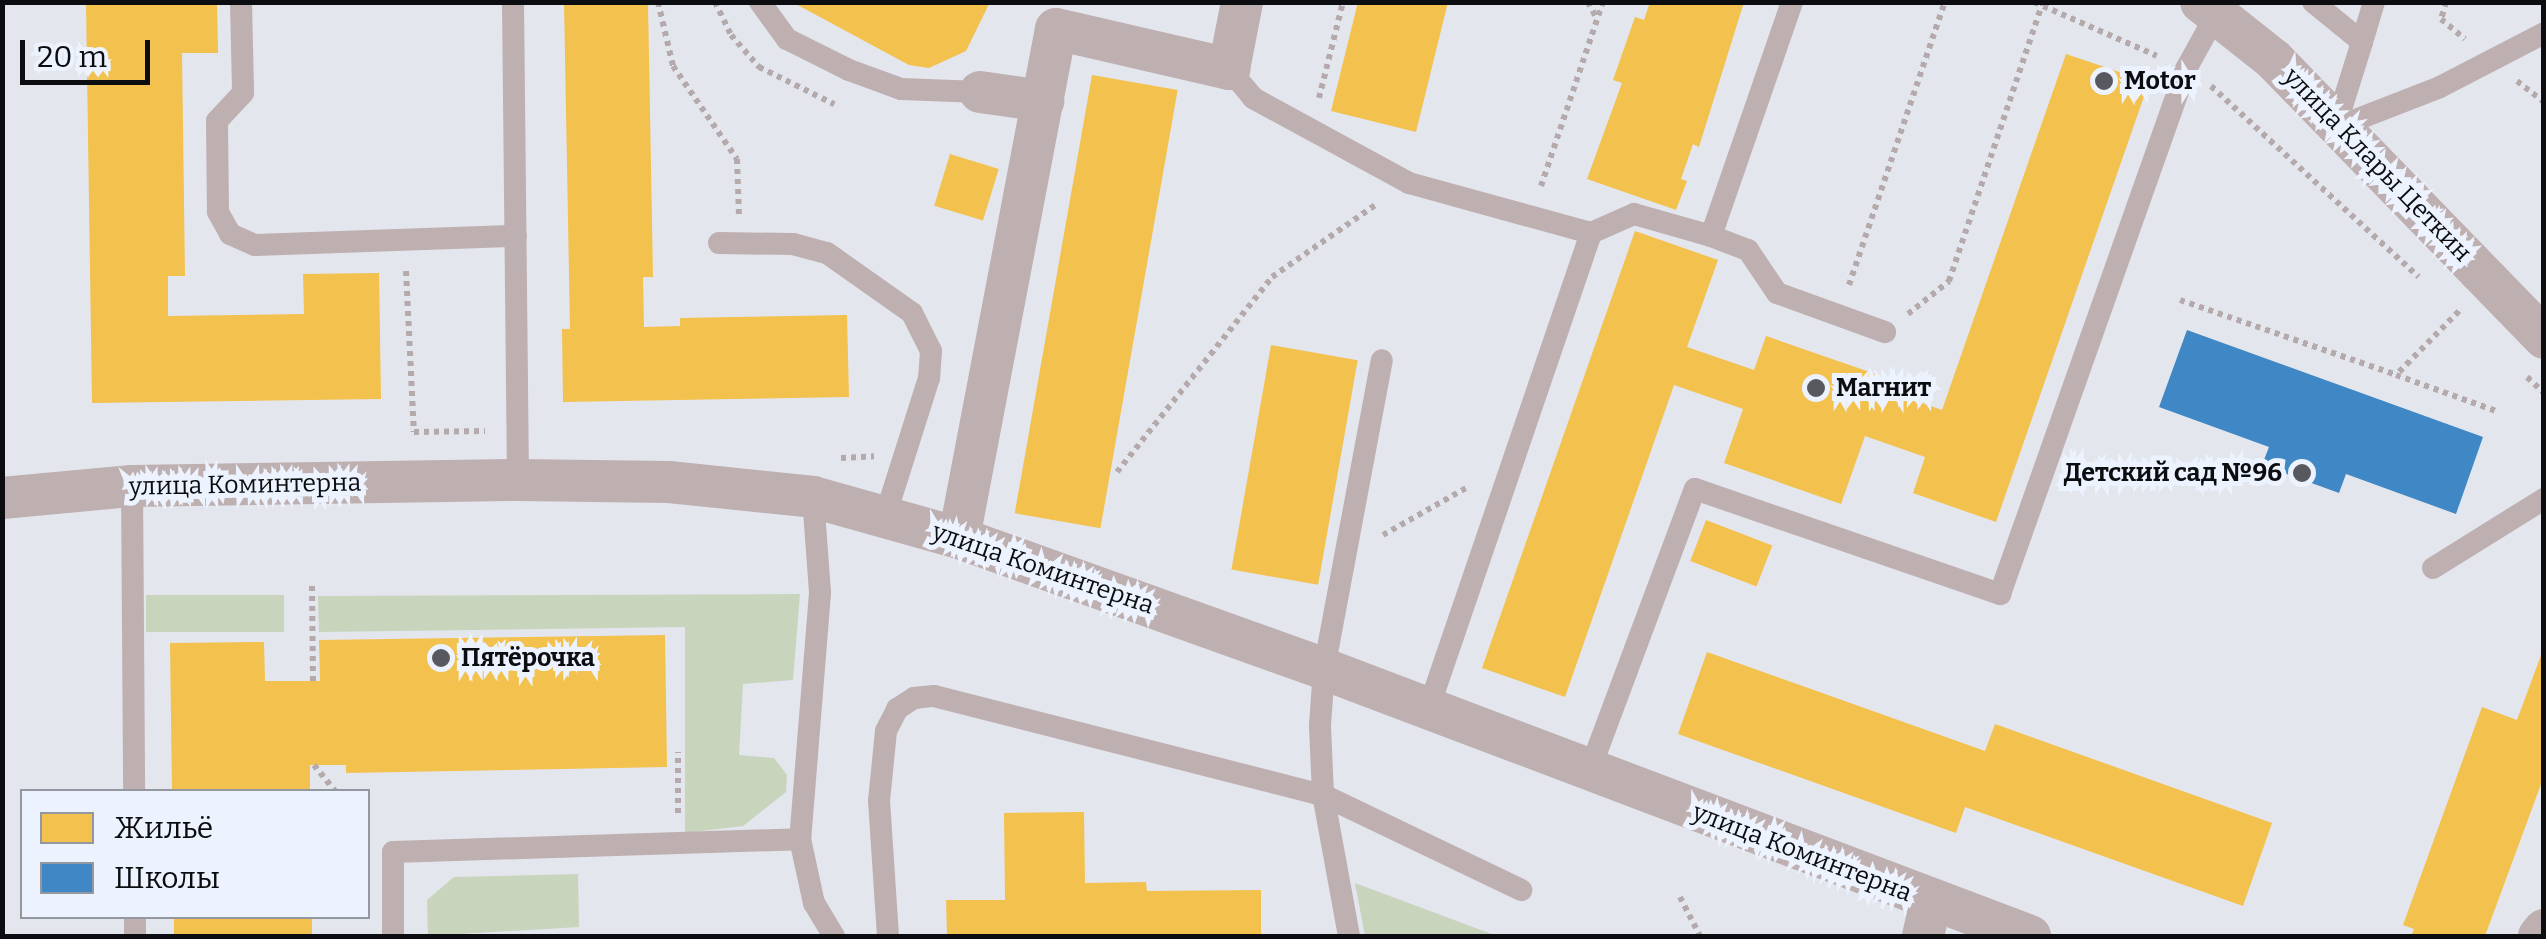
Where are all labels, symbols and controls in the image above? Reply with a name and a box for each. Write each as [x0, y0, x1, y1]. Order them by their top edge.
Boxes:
scale bar [25, 20, 155, 82]
text: 20 m [37, 39, 107, 75]
street label: улица Клары Цеткин [2277, 62, 2477, 268]
place label: Motor [2124, 66, 2196, 96]
marker: Motor [2093, 70, 2115, 92]
place label: Магнит [1836, 373, 1931, 403]
marker: Магнит [1805, 377, 1827, 399]
place label: Детский сад №96 [2064, 458, 2282, 488]
marker: Детский сад №96 [2291, 462, 2313, 484]
street label: улица Коминтерна [128, 468, 362, 502]
street label: улица Коминтерна [928, 517, 1158, 621]
place label: Пятёрочка [461, 643, 595, 673]
marker: Пятёрочка [430, 647, 452, 669]
legend [20, 789, 370, 919]
street label: улица Коминтерна [1688, 797, 1916, 909]
text: Жильё [114, 810, 213, 846]
text: Школы [114, 860, 220, 896]

